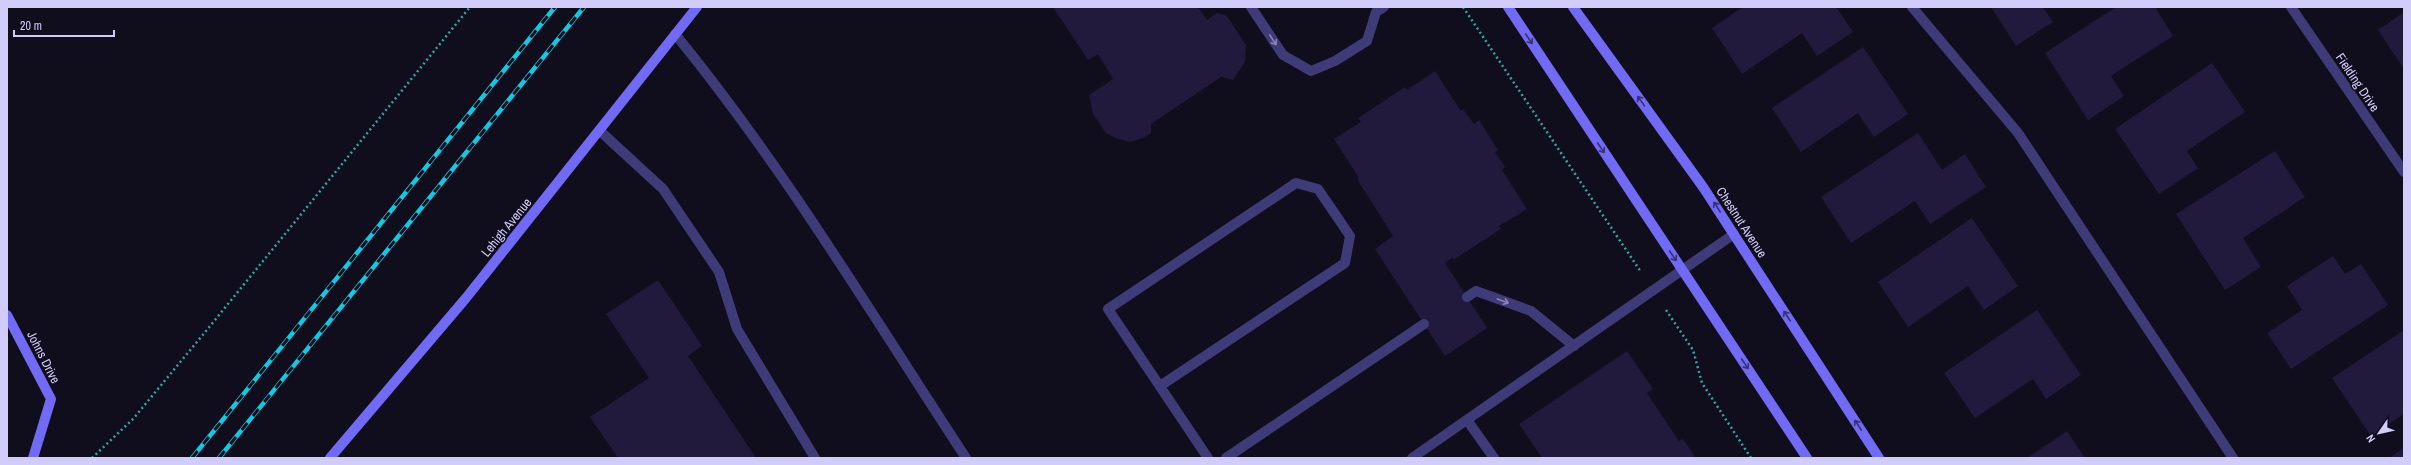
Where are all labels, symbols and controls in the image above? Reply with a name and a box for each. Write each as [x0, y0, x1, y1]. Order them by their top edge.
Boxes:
scale bar [14, 12, 114, 38]
text: 20 m [20, 18, 42, 34]
one-way arrow [1268, 34, 1277, 45]
one-way arrow [1525, 34, 1533, 45]
street label: Fielding Drive [2332, 50, 2383, 115]
one-way arrow [1637, 96, 1645, 107]
one-way arrow [1597, 142, 1605, 153]
street label: Chestnut Avenue [1712, 184, 1771, 261]
street label: Lehigh Avenue [477, 194, 535, 260]
one-way arrow [1712, 201, 1720, 213]
one-way arrow [1669, 250, 1677, 261]
one-way arrow [1497, 297, 1509, 305]
one-way arrow [1783, 310, 1791, 322]
street label: Johns Drive [23, 328, 64, 386]
one-way arrow [1741, 359, 1749, 370]
north arrow [2359, 413, 2399, 453]
one-way arrow [1854, 420, 1862, 431]
text: N [2363, 432, 2378, 445]

